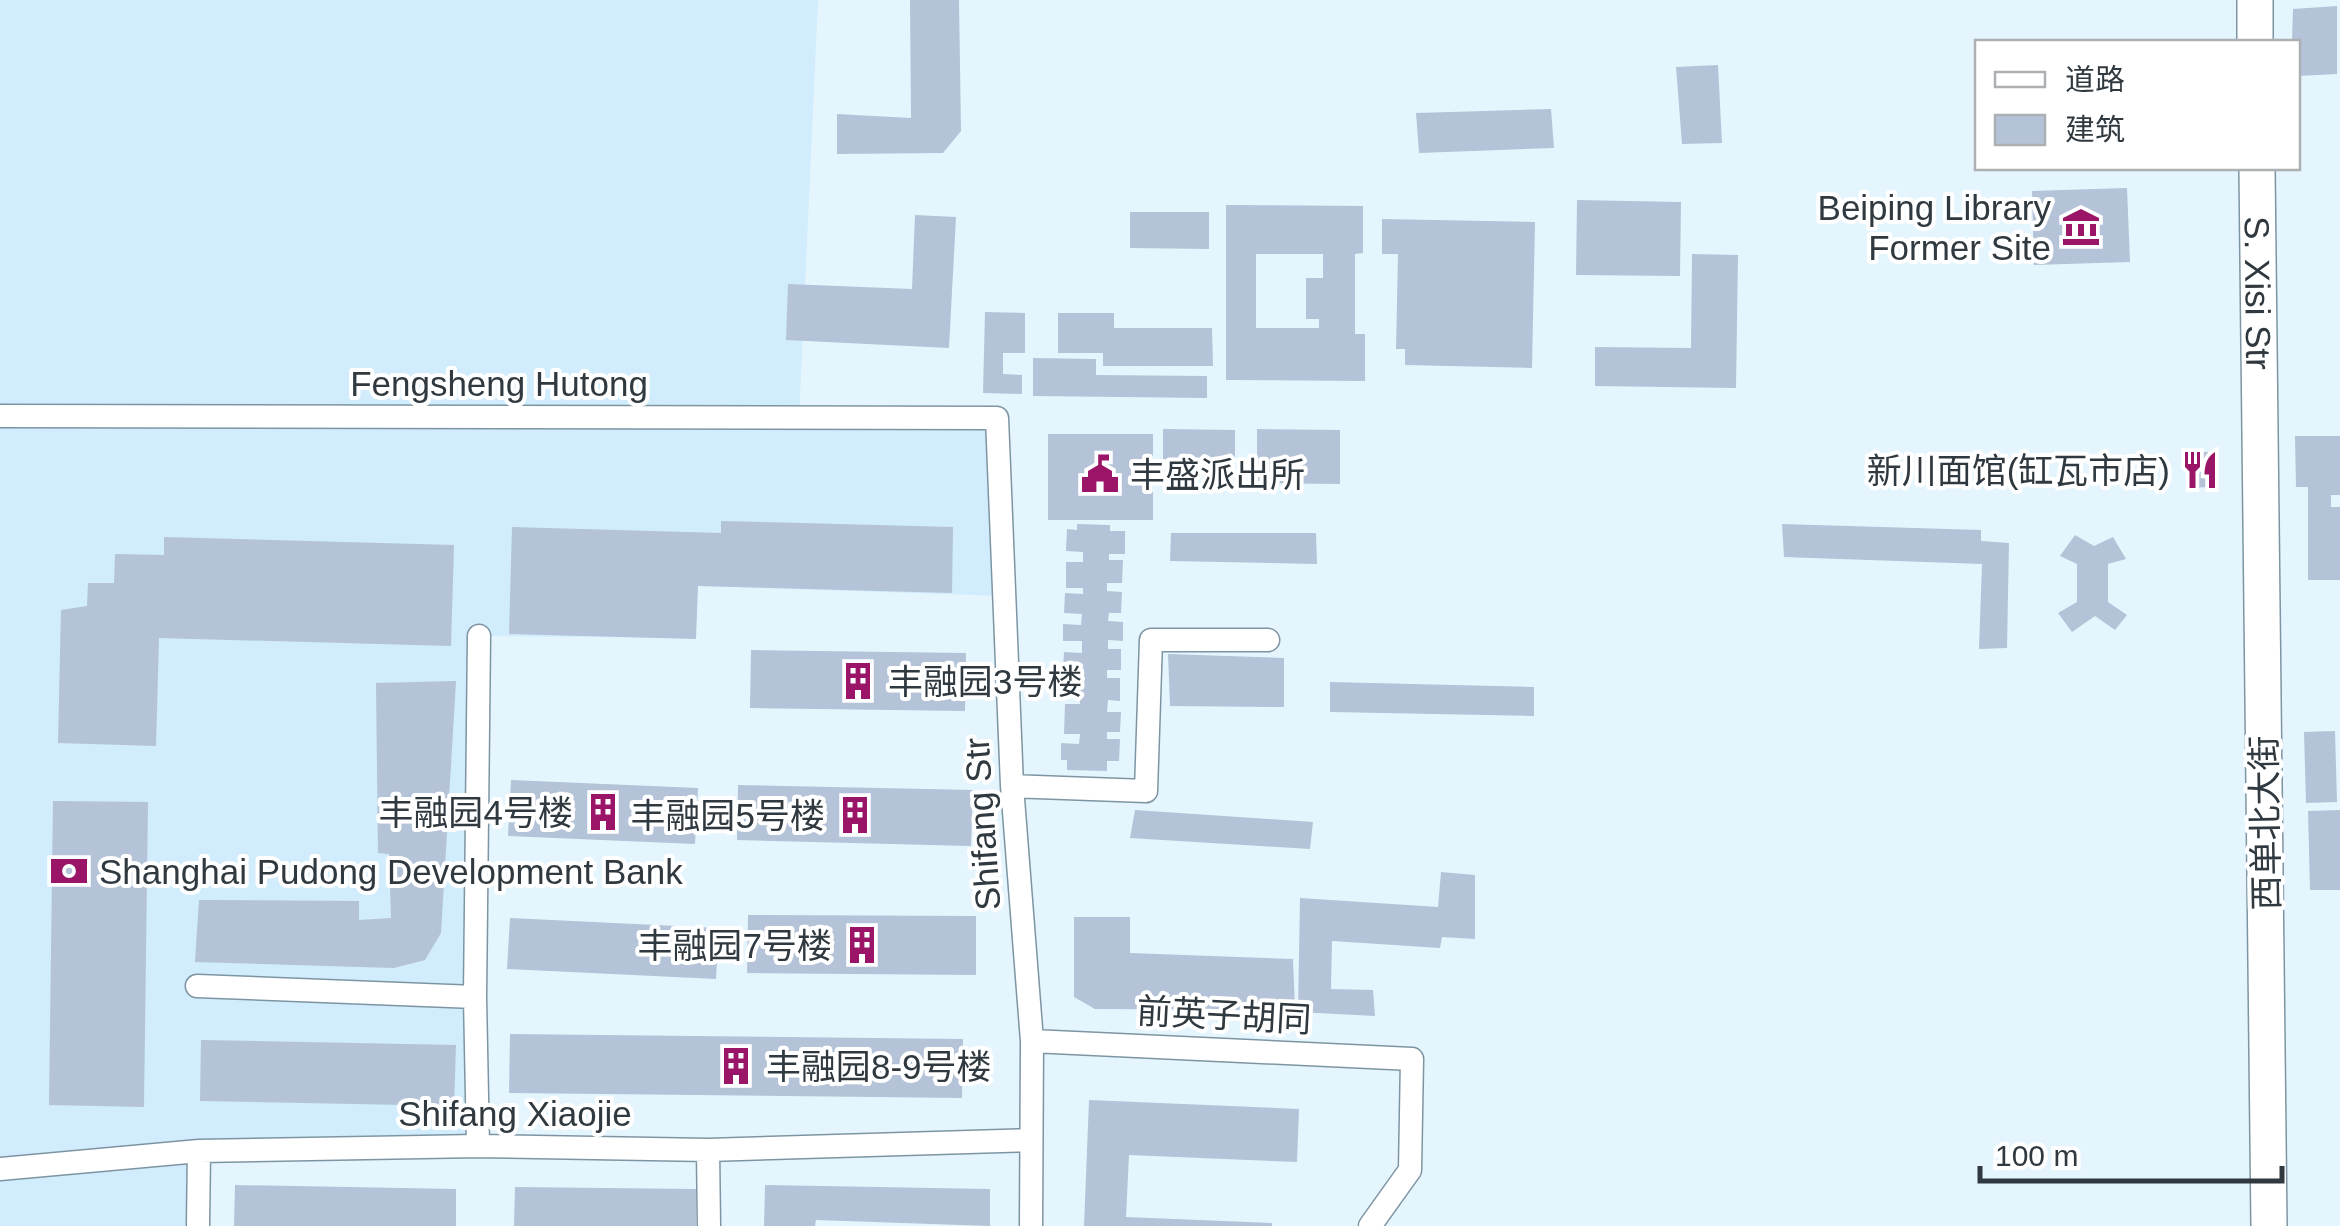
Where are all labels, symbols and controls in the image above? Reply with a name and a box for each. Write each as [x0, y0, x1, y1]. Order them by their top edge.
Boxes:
legend [1975, 40, 2300, 170]
text: 道路 [2065, 63, 2125, 96]
text: 建筑 [2065, 113, 2125, 146]
place label: Beiping Library Former Site [1818, 188, 2051, 267]
museum icon: Beiping Library Former Site [2060, 206, 2102, 248]
street label: S. Xisi Str [2238, 216, 2279, 370]
street label: Fengsheng Hutong [350, 364, 648, 403]
restaurant icon: 新川面馆(缸瓦市店) [2179, 449, 2221, 491]
place label: 新川面馆(缸瓦市店) [1867, 451, 2170, 490]
public building icon: 丰盛派出所 [1079, 453, 1121, 495]
place label: 丰盛派出所 [1130, 455, 1305, 494]
building icon: 丰融园3号楼 [837, 660, 879, 702]
place label: 丰融园3号楼 [888, 662, 1082, 701]
street label: 西单北大街 [2244, 735, 2286, 911]
street label: Shifang Str [956, 736, 1007, 912]
building icon: 丰融园4号楼 [582, 791, 624, 833]
place label: 丰融园4号楼 [379, 793, 573, 832]
building icon: 丰融园5号楼 [834, 794, 876, 836]
place label: 丰融园5号楼 [631, 796, 825, 835]
bank icon: Shanghai Pudong Development Bank [48, 850, 90, 892]
place label: Shanghai Pudong Development Bank [99, 852, 683, 891]
building icon: 丰融园7号楼 [841, 924, 883, 966]
place label: 丰融园7号楼 [638, 926, 832, 965]
street label: 前英子胡同 [1136, 991, 1312, 1039]
building icon: 丰融园8-9号楼 [715, 1045, 757, 1087]
place label: 丰融园8-9号楼 [766, 1047, 992, 1086]
street label: Shifang Xiaojie [398, 1094, 632, 1133]
scale bar [1980, 1121, 2282, 1183]
text: 100 m [1995, 1139, 2078, 1172]

